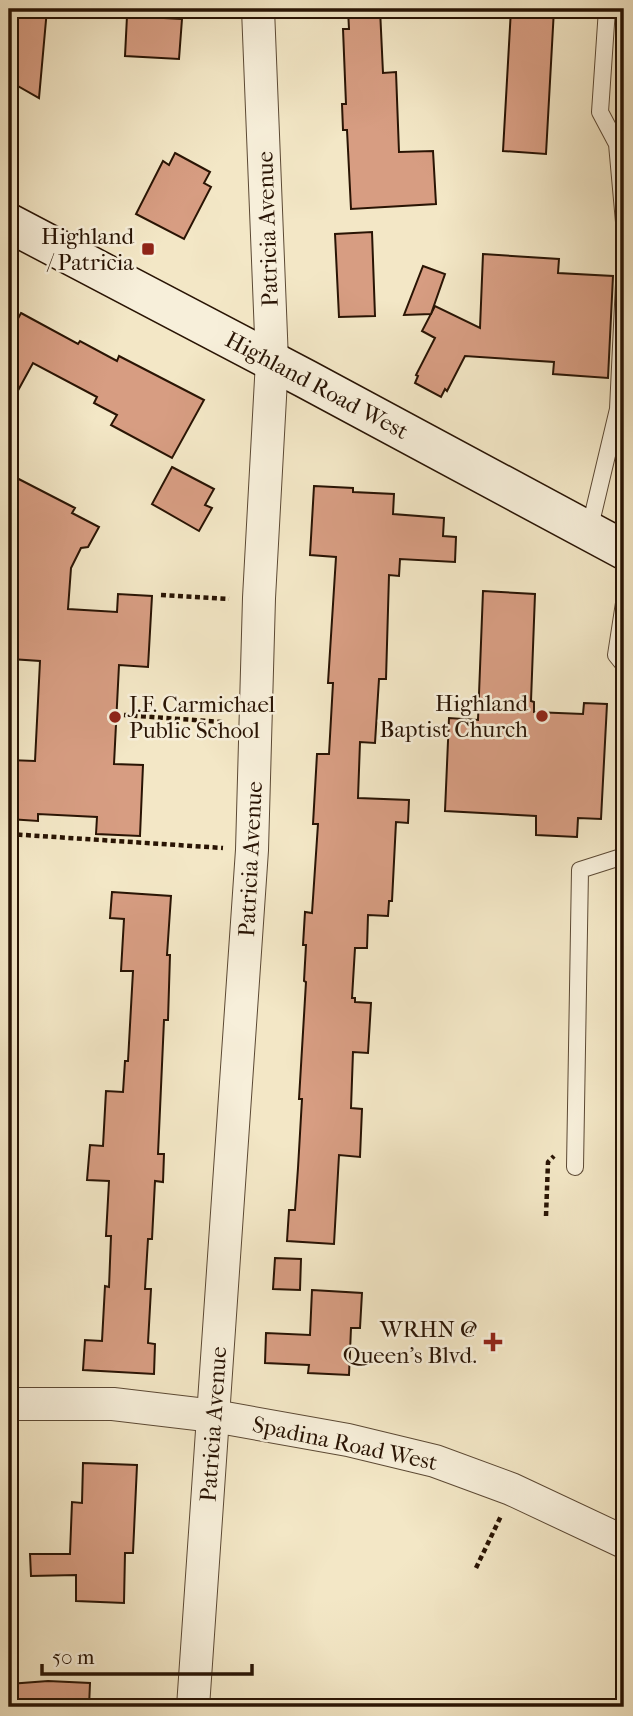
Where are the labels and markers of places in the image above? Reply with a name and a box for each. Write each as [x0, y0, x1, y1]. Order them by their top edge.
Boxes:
place label: Highland / Patricia [41, 223, 134, 276]
marker: Highland / Patricia [140, 241, 156, 257]
place label: Highland Baptist Church [380, 690, 528, 743]
place label: J.F. Carmichael Public School [127, 691, 276, 744]
marker: Highland Baptist Church [534, 708, 550, 724]
marker: J.F. Carmichael Public School [107, 709, 123, 725]
place label: WRHN @ Queen’s Blvd. [343, 1316, 477, 1369]
marker: WRHN @ Queen’s Blvd. [483, 1332, 503, 1352]

